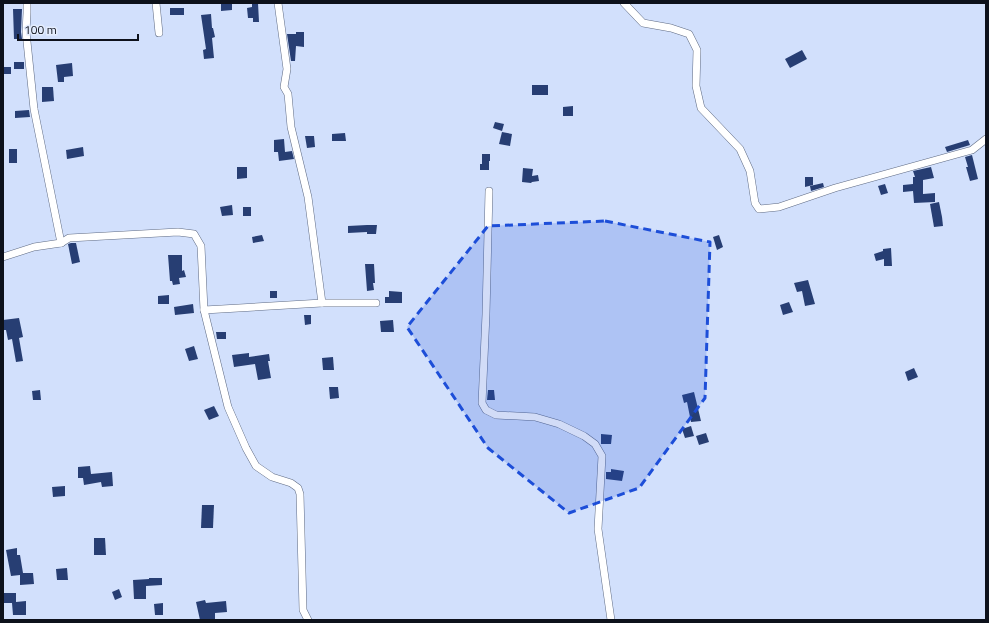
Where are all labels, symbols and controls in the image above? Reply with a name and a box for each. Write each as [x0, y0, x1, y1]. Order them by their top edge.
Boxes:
scale bar [18, 16, 138, 42]
text: 100 m [24, 20, 57, 39]

